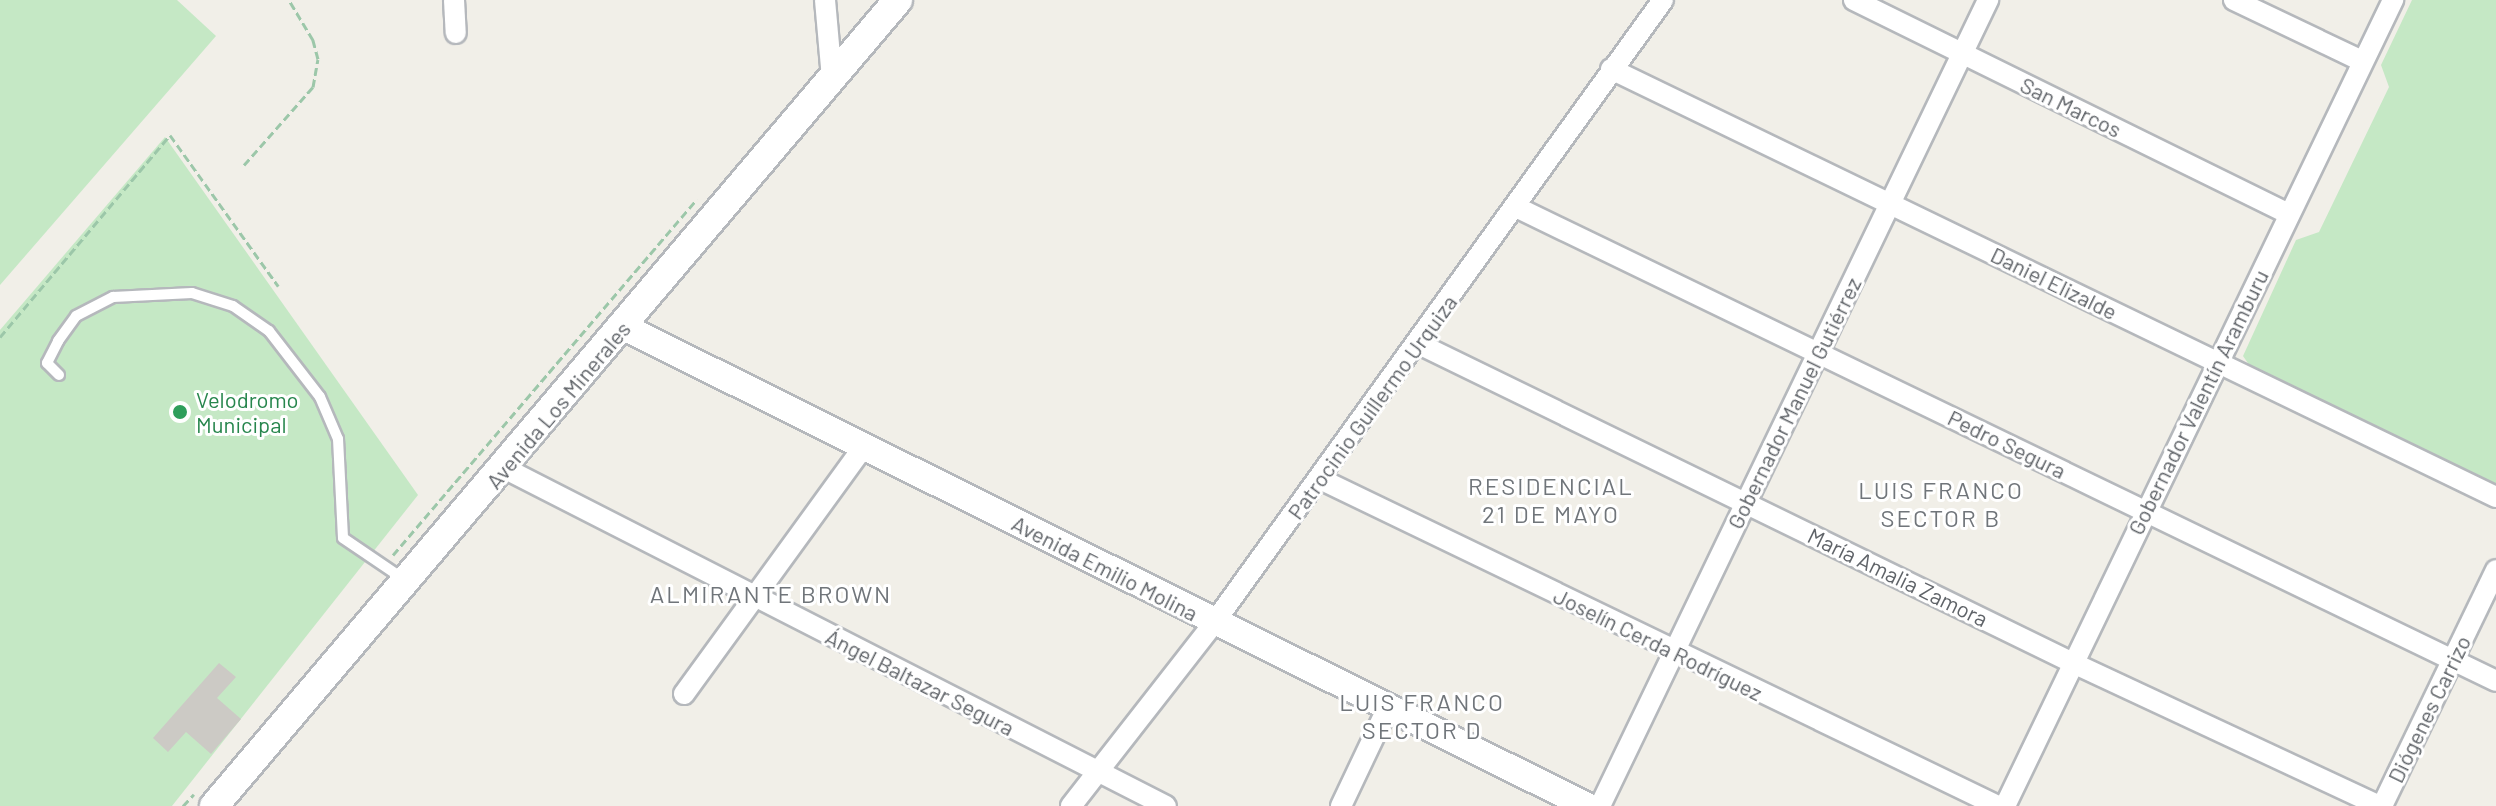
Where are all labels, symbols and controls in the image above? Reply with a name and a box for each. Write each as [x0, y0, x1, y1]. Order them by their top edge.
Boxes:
street label: San Marcos [2016, 71, 2126, 143]
street label: Daniel Elizalde [1987, 241, 2121, 325]
street label: Gobernador Valentín Aramburu [2122, 265, 2274, 539]
street label: Gobernador Manuel Gutiérrez [1722, 273, 1866, 533]
street label: Patrocinio Guillermo Urquiza [1282, 290, 1462, 524]
street label: Avenida Los Minerales [480, 316, 636, 494]
place label: Velodromo Municipal [196, 386, 299, 438]
marker: Velodromo Municipal [171, 403, 189, 421]
street label: Pedro Segura [1944, 404, 2070, 484]
district label: RESIDENCIAL 21 DE MAYO [1468, 472, 1634, 528]
district label: LUIS FRANCO SECTOR B [1858, 476, 2024, 532]
street label: Avenida Emilio Molina [1008, 510, 1202, 626]
street label: María Amalia Zamora [1804, 522, 1992, 632]
district label: ALMIRANTE BROWN [650, 580, 892, 608]
street label: Joselín Cerda Rodríguez [1549, 582, 1767, 706]
street label: Ángel Baltazar Segura [821, 623, 1019, 741]
street label: Diógenes Carrizo [2382, 631, 2476, 787]
district label: LUIS FRANCO SECTOR D [1339, 688, 1505, 744]

